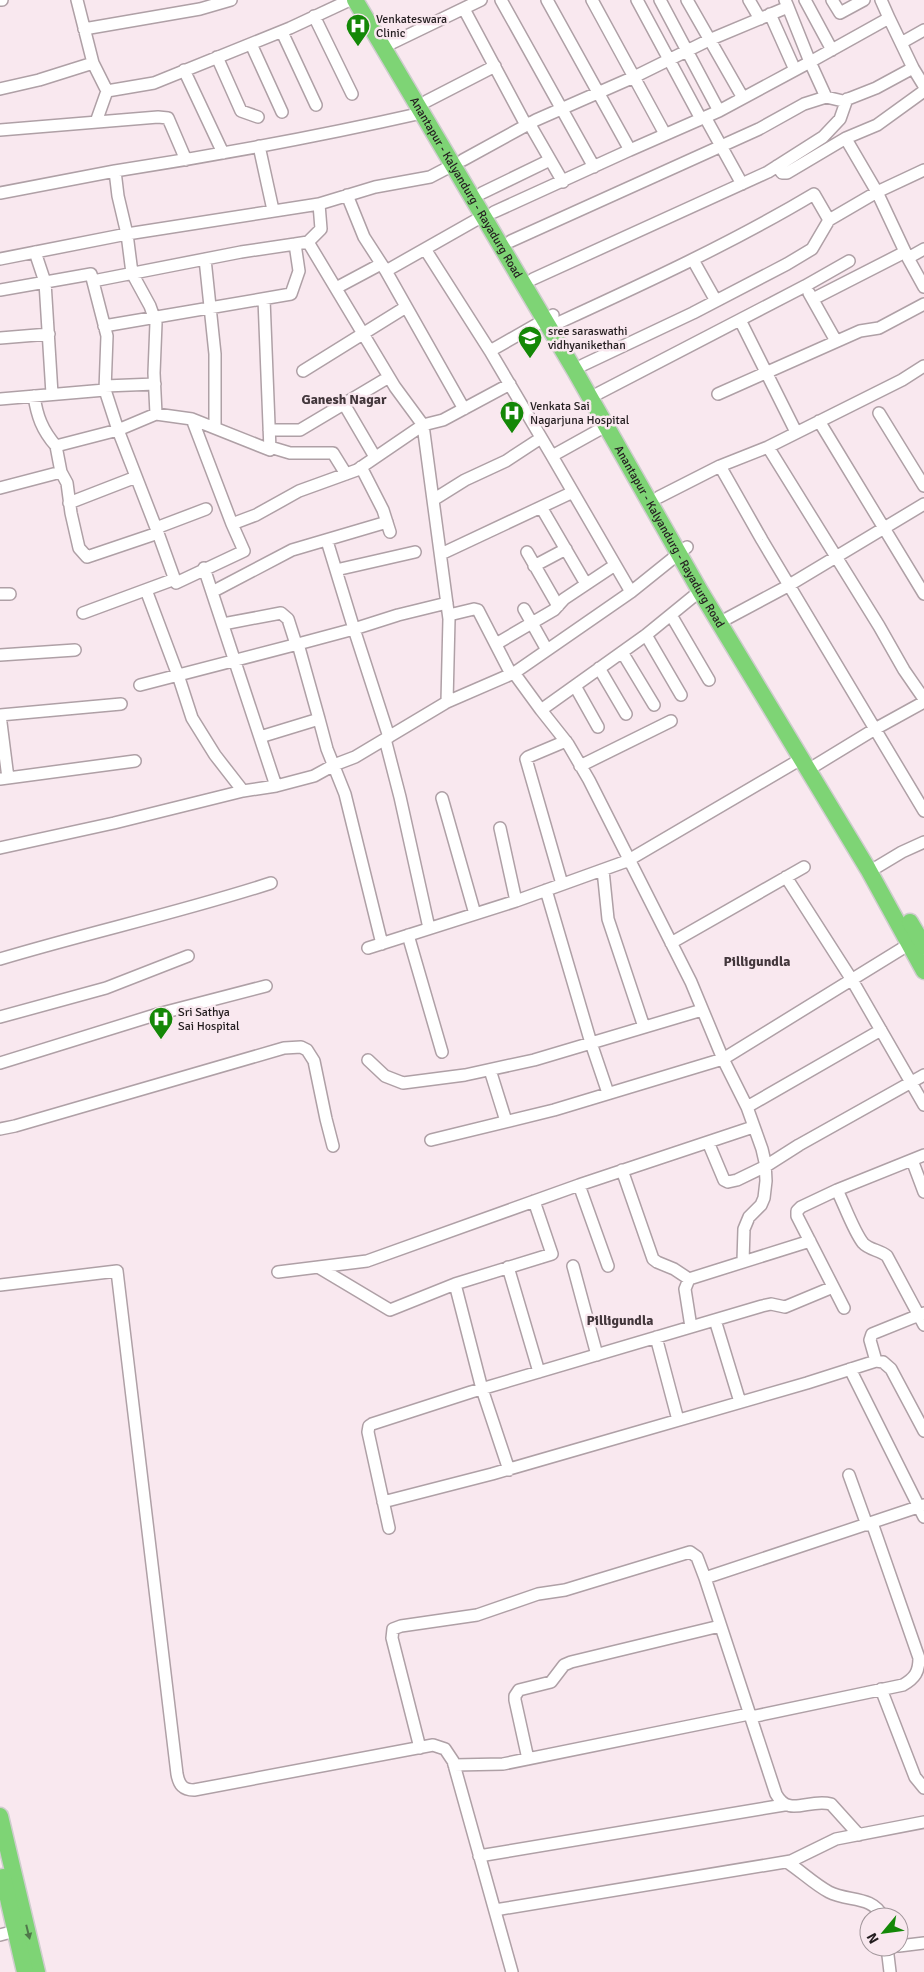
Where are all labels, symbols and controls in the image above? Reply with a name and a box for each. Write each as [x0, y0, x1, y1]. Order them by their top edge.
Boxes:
place label: Venkateswara Clinic [376, 12, 447, 41]
hospital icon: Venkateswara Clinic [345, 13, 371, 47]
street label: Anantapur - Kalyandurg - Rayadurg Road [406, 94, 525, 281]
place label: sree saraswathi vidhyanikethan [548, 324, 628, 353]
school or university icon: sree saraswathi vidhyanikethan [517, 325, 543, 359]
district label: Ganesh Nagar [302, 391, 387, 408]
place label: Venkata Sai Nagarjuna Hospital [530, 399, 630, 428]
hospital icon: Venkata Sai Nagarjuna Hospital [499, 400, 525, 434]
street label: Anantapur - Kalyandurg - Rayadurg Road [611, 443, 728, 631]
district label: Pilligundla [723, 953, 791, 970]
place label: Sri Sathya Sai Hospital [178, 1005, 240, 1034]
hospital icon: Sri Sathya Sai Hospital [148, 1006, 174, 1040]
district label: Pilligundla [586, 1312, 654, 1329]
north arrow [859, 1907, 909, 1957]
one-way arrow [24, 1924, 32, 1939]
text: N [863, 1930, 883, 1946]

